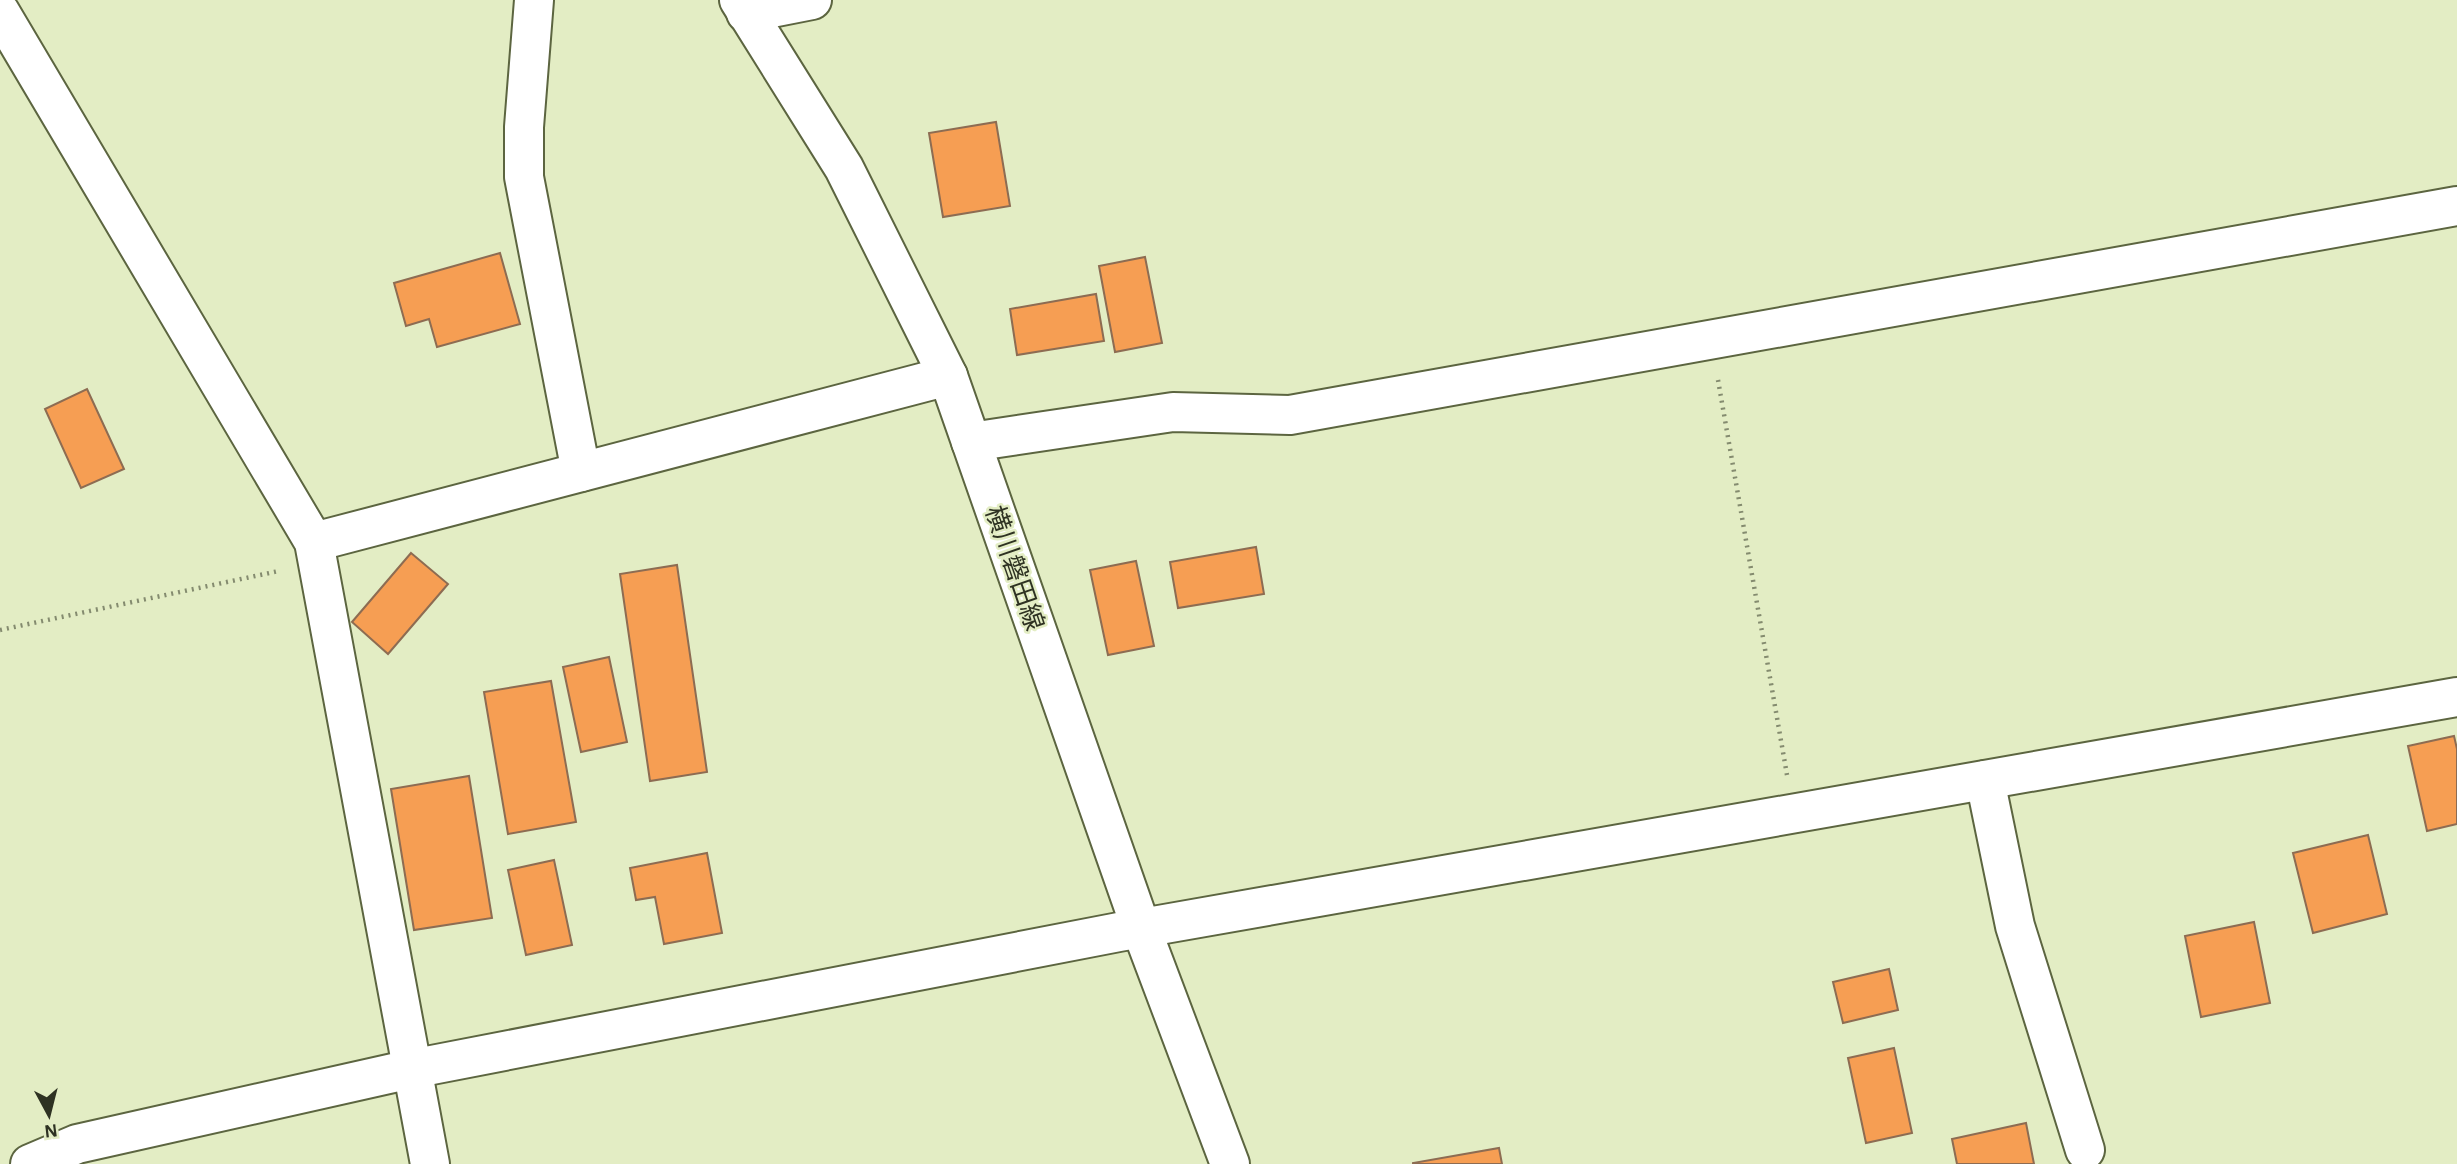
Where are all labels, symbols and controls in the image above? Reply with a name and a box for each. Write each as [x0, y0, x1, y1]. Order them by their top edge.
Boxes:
street label: 横川磐田線 [981, 502, 1048, 634]
north arrow [14, 1080, 84, 1150]
text: N [43, 1120, 59, 1141]

